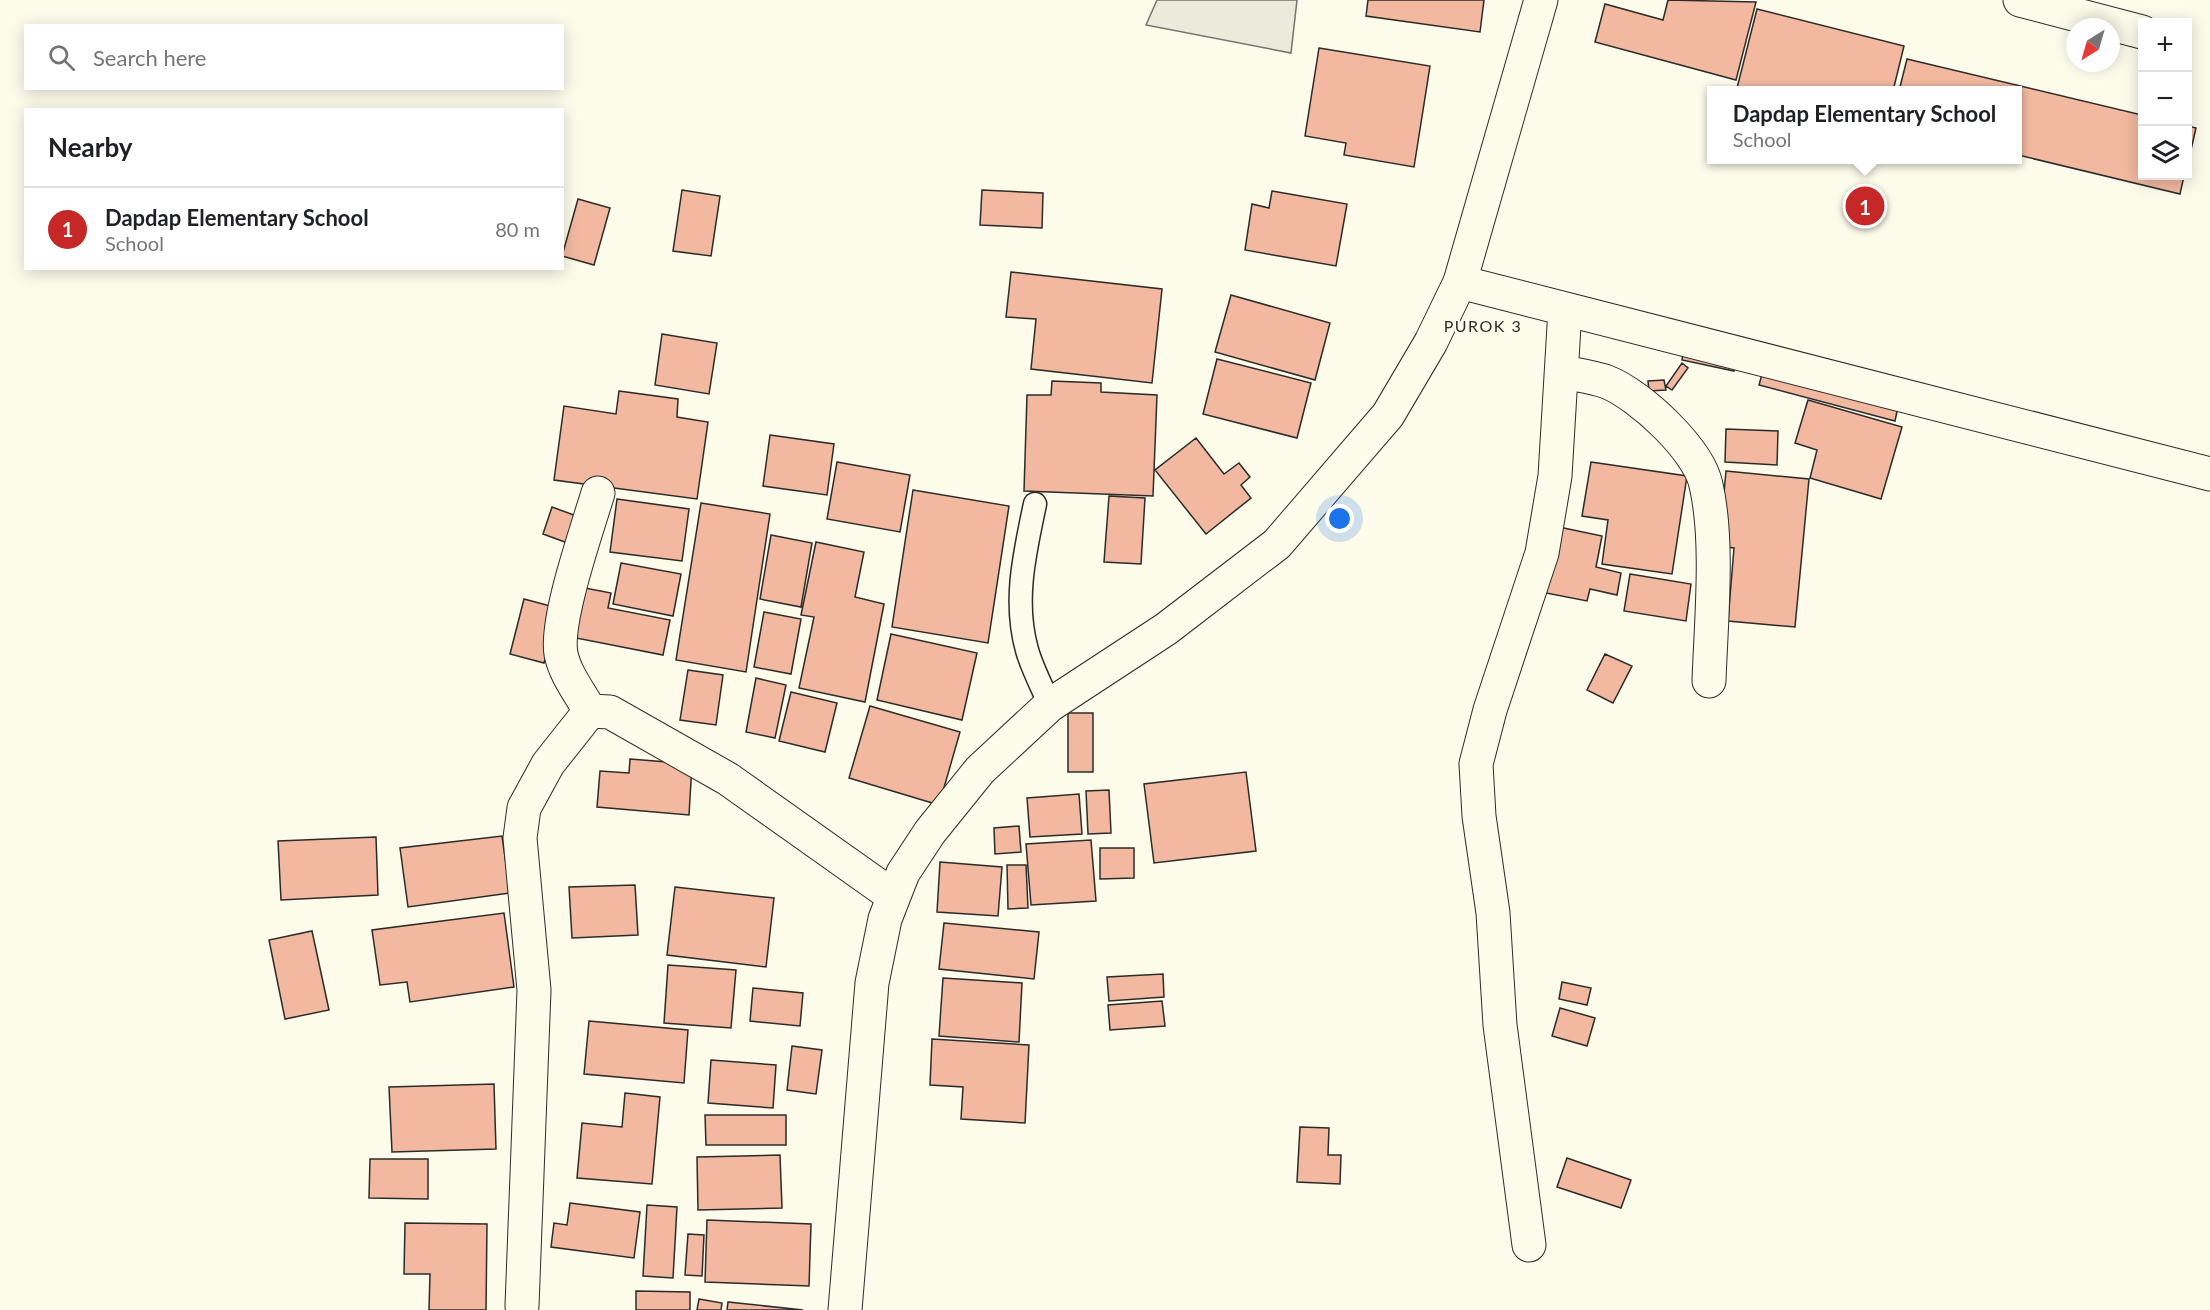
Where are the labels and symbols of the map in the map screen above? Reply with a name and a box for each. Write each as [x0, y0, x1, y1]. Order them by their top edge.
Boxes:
north arrow [2066, 18, 2120, 72]
pin: 1 [1846, 184, 1884, 228]
district label: PUROK 3 [1444, 316, 1522, 335]
your location [1325, 504, 1354, 533]

